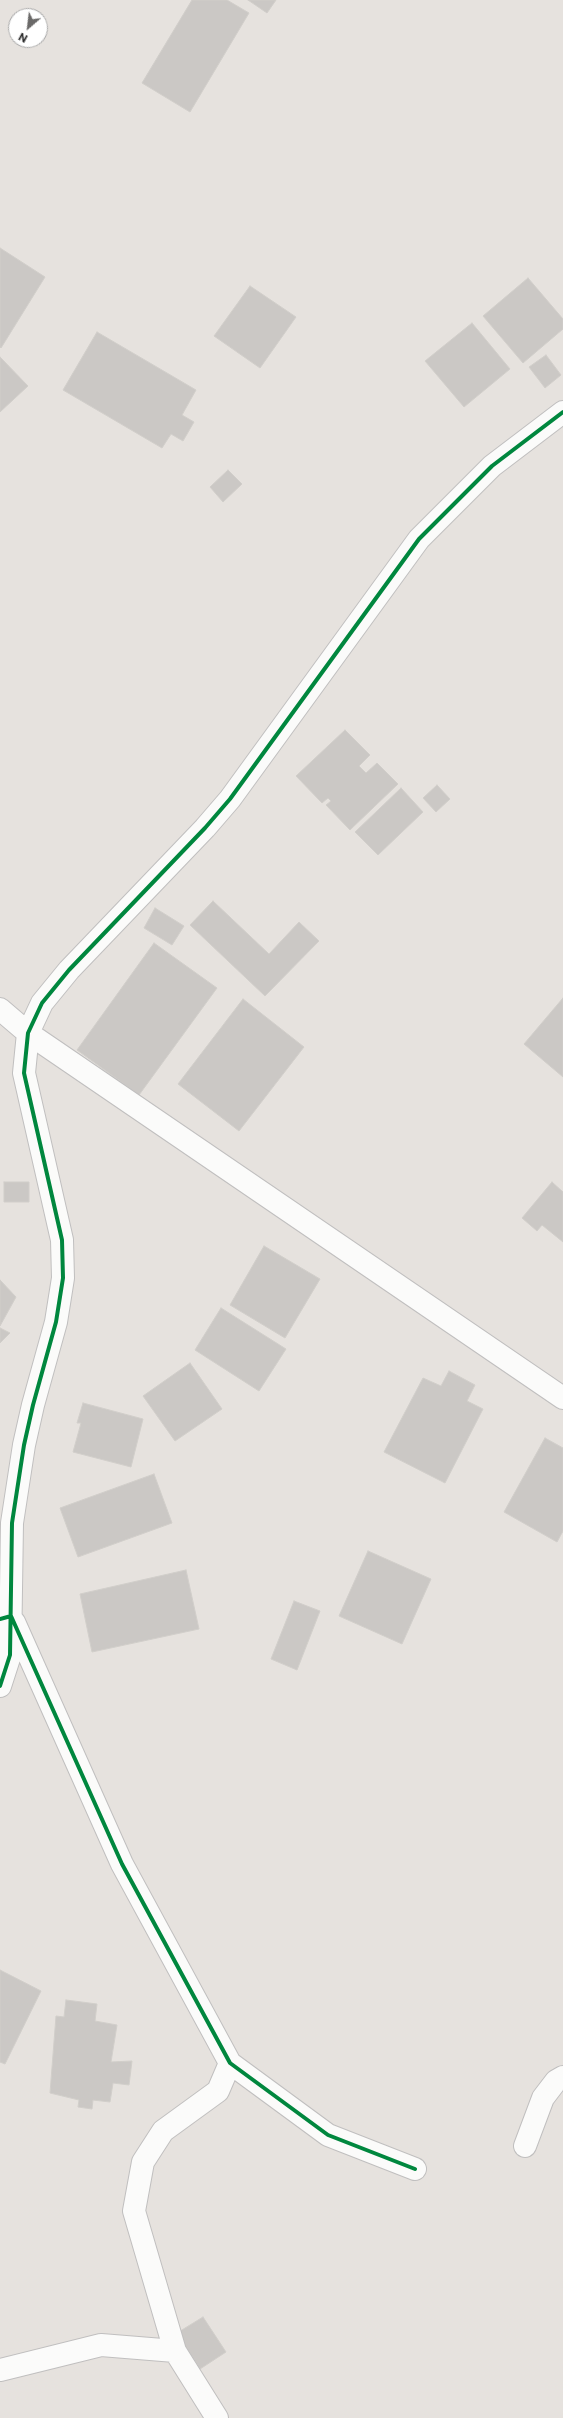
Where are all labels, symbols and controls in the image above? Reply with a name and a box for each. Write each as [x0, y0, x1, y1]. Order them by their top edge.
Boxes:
north arrow [8, 8, 48, 48]
text: N [16, 30, 29, 46]

